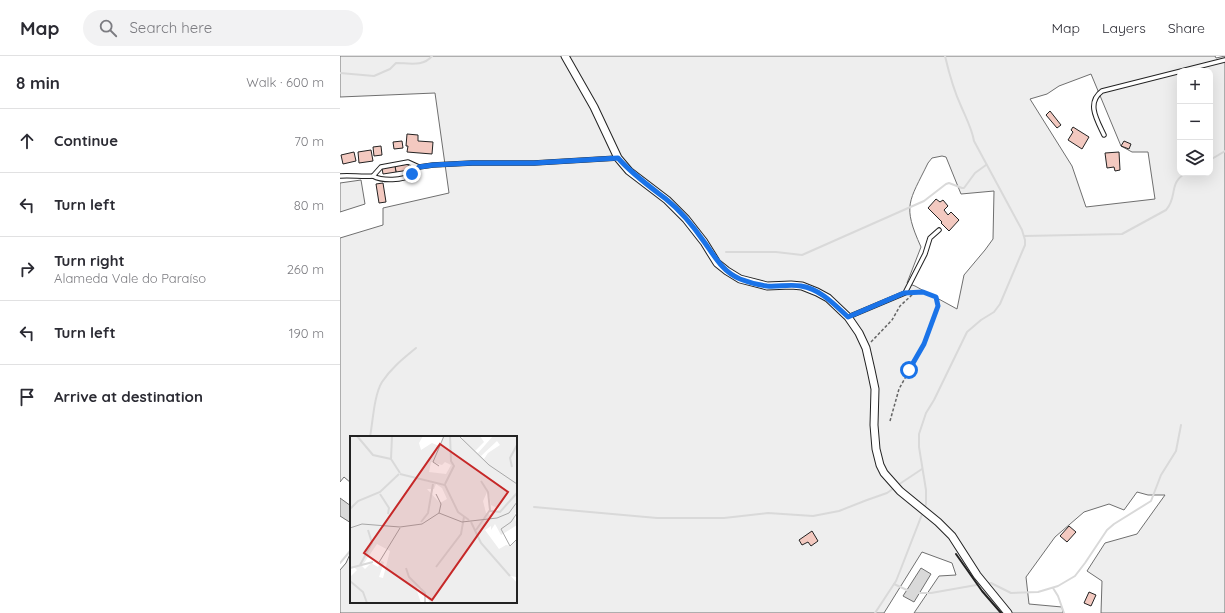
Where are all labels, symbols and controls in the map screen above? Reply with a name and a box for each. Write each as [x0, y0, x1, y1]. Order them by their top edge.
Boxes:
search box [83, 10, 363, 46]
text: Map [20, 16, 59, 40]
icon: search [97, 17, 119, 39]
text: Search here [129, 18, 212, 37]
text: Map [1051, 19, 1080, 37]
text: Layers [1102, 19, 1146, 37]
text: Share [1168, 19, 1205, 37]
map controls [1177, 68, 1213, 176]
button: + [1177, 68, 1213, 104]
text: 8 min [16, 72, 60, 93]
text: Walk · 600 m [246, 74, 324, 90]
button: − [1177, 104, 1213, 140]
icon: ahead [16, 130, 38, 152]
text: Continue [54, 131, 118, 150]
text: 70 m [294, 133, 324, 149]
button: layers [1177, 140, 1213, 176]
route end [403, 165, 421, 183]
icon: left [16, 194, 38, 216]
text: Turn left [54, 195, 116, 214]
text: 80 m [294, 197, 324, 213]
text: Turn right [54, 251, 125, 270]
icon: right [16, 258, 38, 280]
text: 260 m [287, 261, 324, 277]
text: Alameda Vale do Paraíso [54, 270, 206, 286]
icon: left [16, 322, 38, 344]
text: Turn left [54, 323, 116, 342]
text: 190 m [289, 325, 324, 341]
route start [900, 361, 918, 379]
icon: arrive [16, 386, 38, 408]
text: Arrive at destination [54, 387, 203, 406]
inset map [350, 436, 517, 603]

